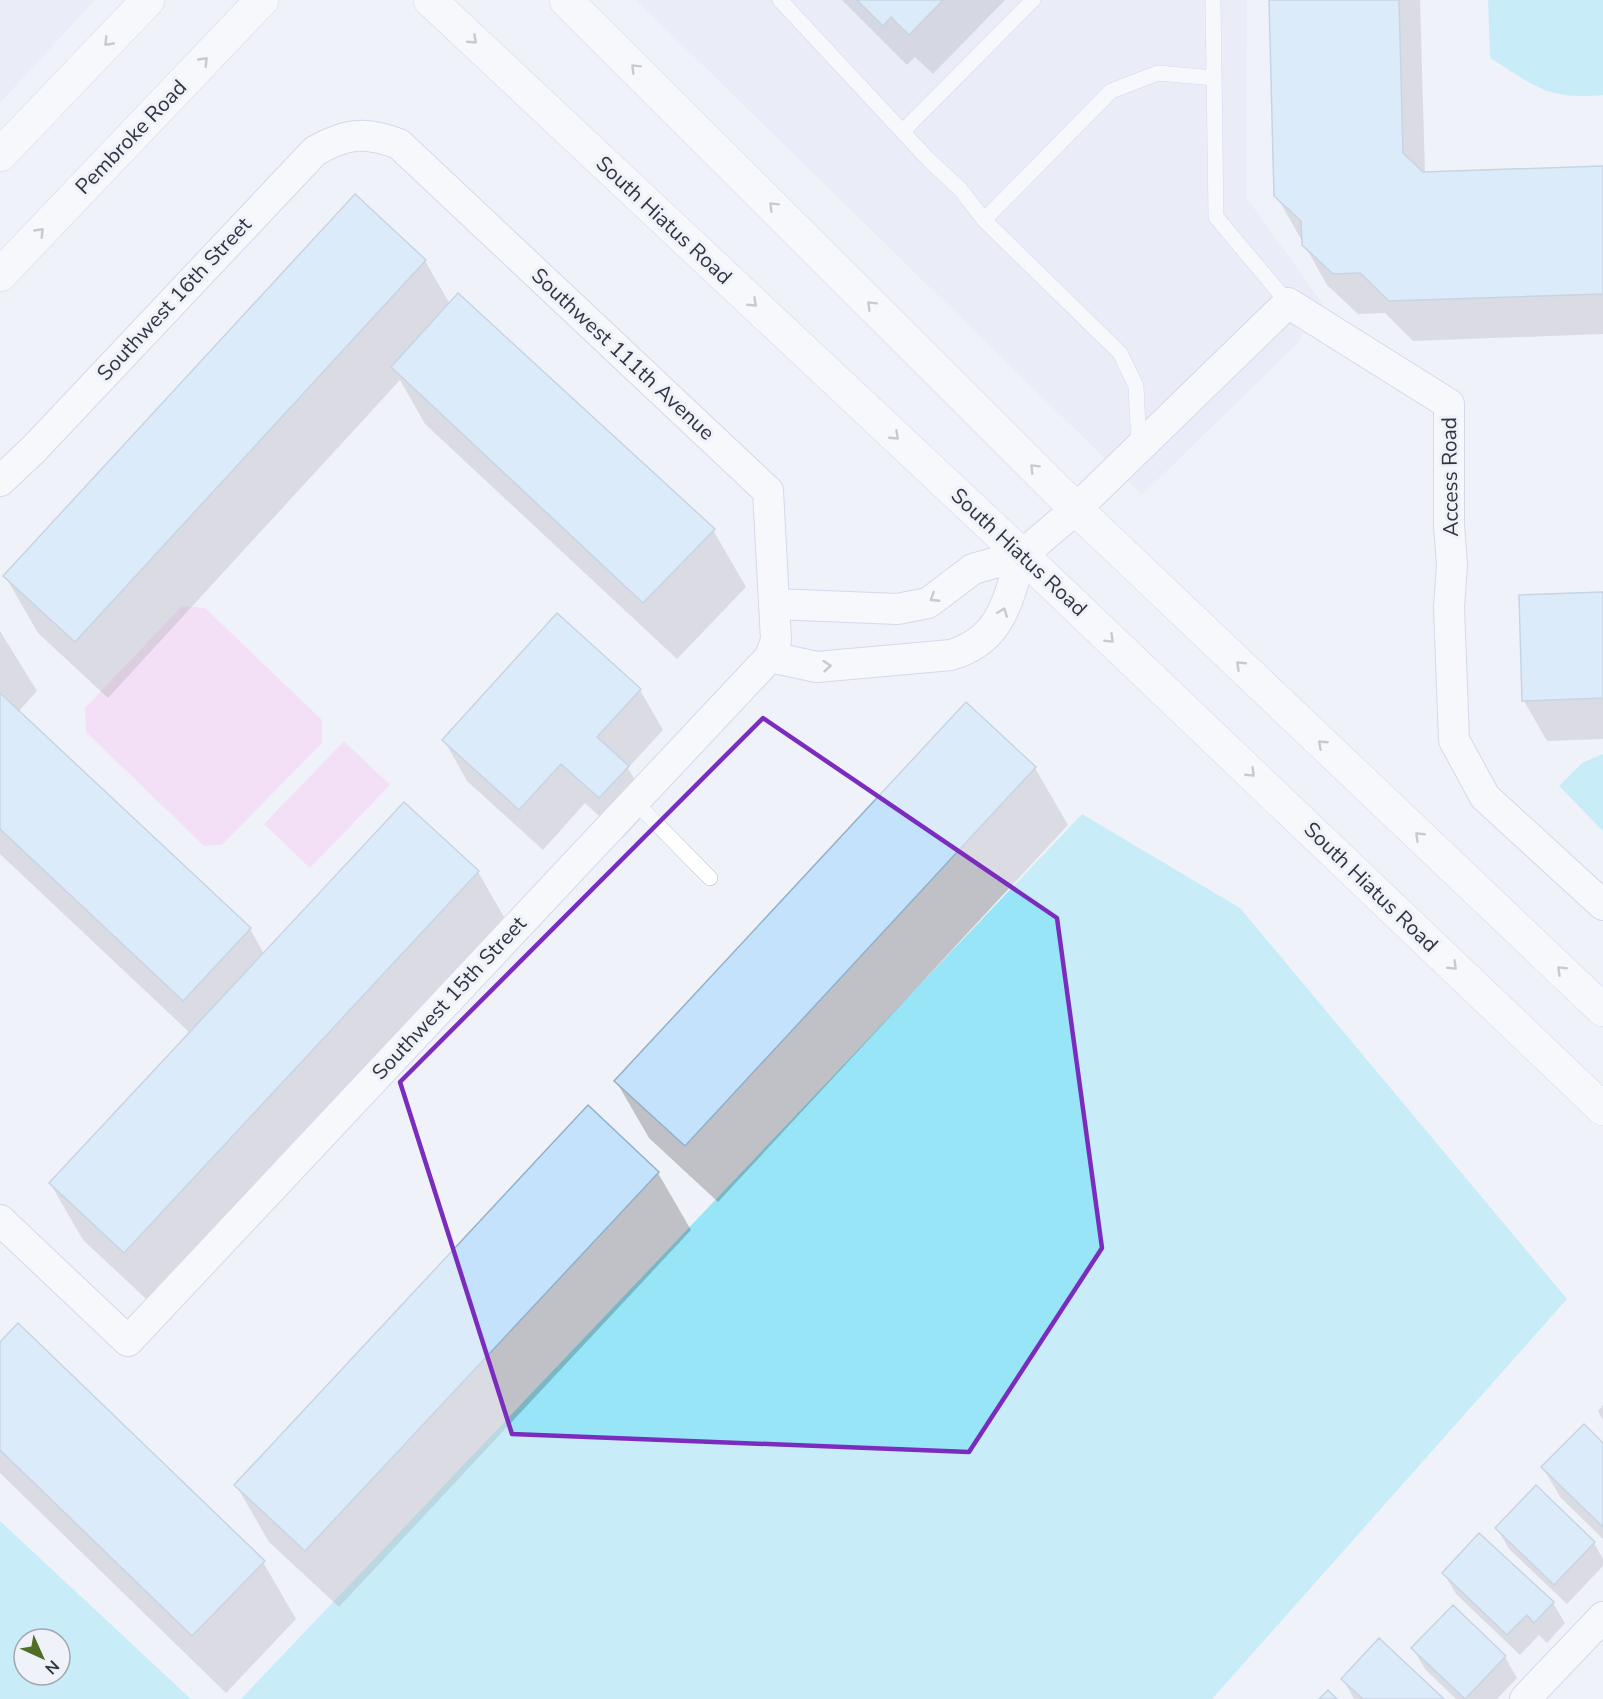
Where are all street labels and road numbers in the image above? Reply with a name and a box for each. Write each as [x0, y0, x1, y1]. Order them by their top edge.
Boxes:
street label: Pembroke Road [69, 74, 193, 200]
street label: South Hiatus Road [590, 150, 738, 290]
street label: Southwest 16th Street [91, 211, 258, 387]
street label: Southwest 111th Avenue [525, 262, 721, 446]
street label: Access Road [1435, 417, 1465, 537]
street label: South Hiatus Road [945, 482, 1093, 622]
street label: South Hiatus Road [1298, 816, 1444, 958]
street label: Southwest 15th Street [366, 910, 533, 1086]

